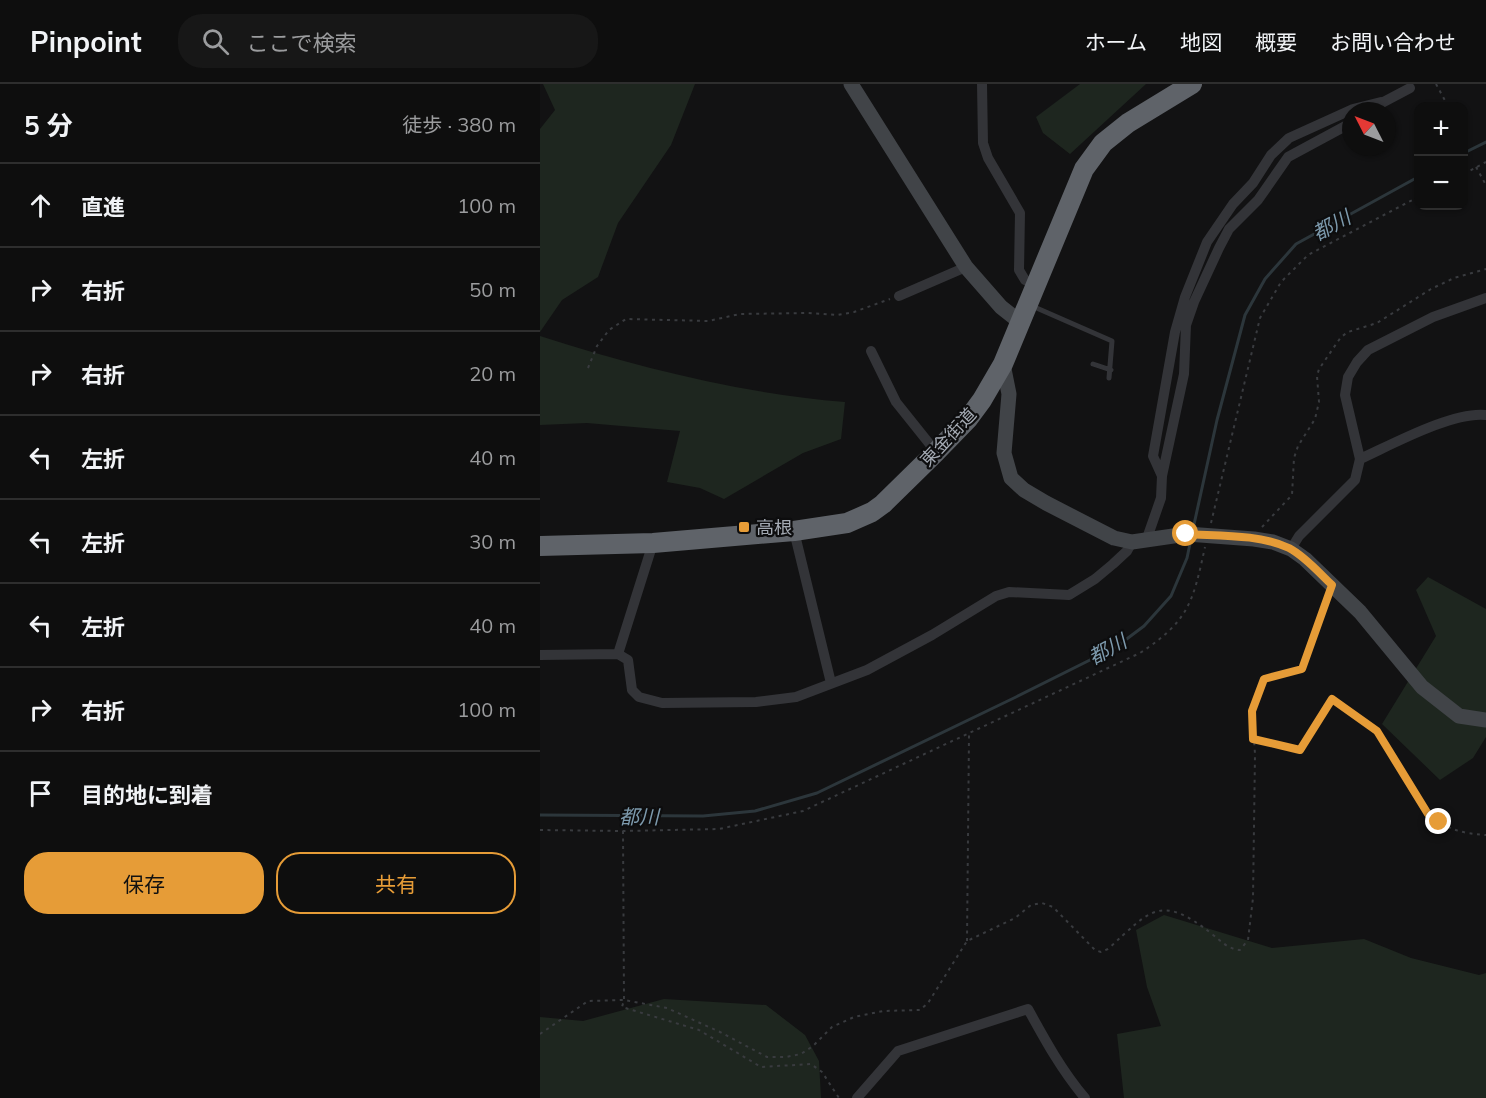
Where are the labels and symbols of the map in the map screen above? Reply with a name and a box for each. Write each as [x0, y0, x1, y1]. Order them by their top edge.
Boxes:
north arrow [1342, 102, 1396, 156]
water label: 都川 [1307, 203, 1356, 246]
street label: 東金街道 [915, 403, 981, 471]
place label: 高根 [756, 516, 792, 539]
marker: 高根 [737, 520, 751, 534]
route start [1172, 520, 1198, 546]
water label: 都川 [1083, 627, 1132, 670]
water label: 都川 [619, 804, 661, 829]
route end [1425, 808, 1451, 834]

